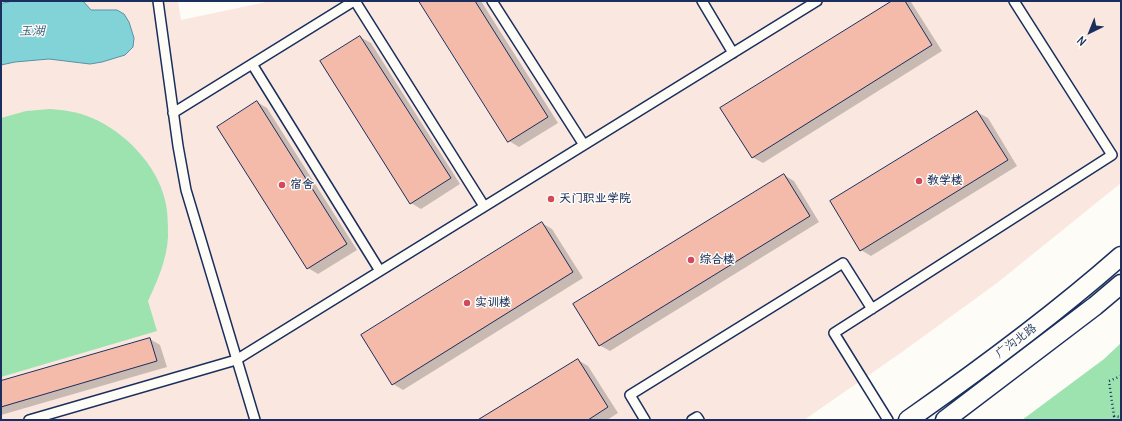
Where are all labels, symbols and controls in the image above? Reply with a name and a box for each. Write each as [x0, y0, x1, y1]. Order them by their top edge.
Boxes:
north arrow [1070, 12, 1110, 52]
water label: 玉湖 [19, 23, 45, 39]
text: N [1074, 33, 1089, 48]
place label: 教学楼 [927, 174, 963, 188]
marker: 教学楼 [914, 176, 924, 186]
place label: 宿舍 [290, 178, 314, 192]
marker: 宿舍 [277, 180, 287, 190]
place label: 天门职业学院 [559, 192, 631, 206]
marker: 天门职业学院 [546, 194, 556, 204]
place label: 综合楼 [699, 253, 735, 267]
marker: 综合楼 [686, 255, 696, 265]
place label: 实训楼 [475, 296, 511, 310]
marker: 实训楼 [462, 298, 472, 308]
street label: 广沟北路 [992, 321, 1040, 361]

